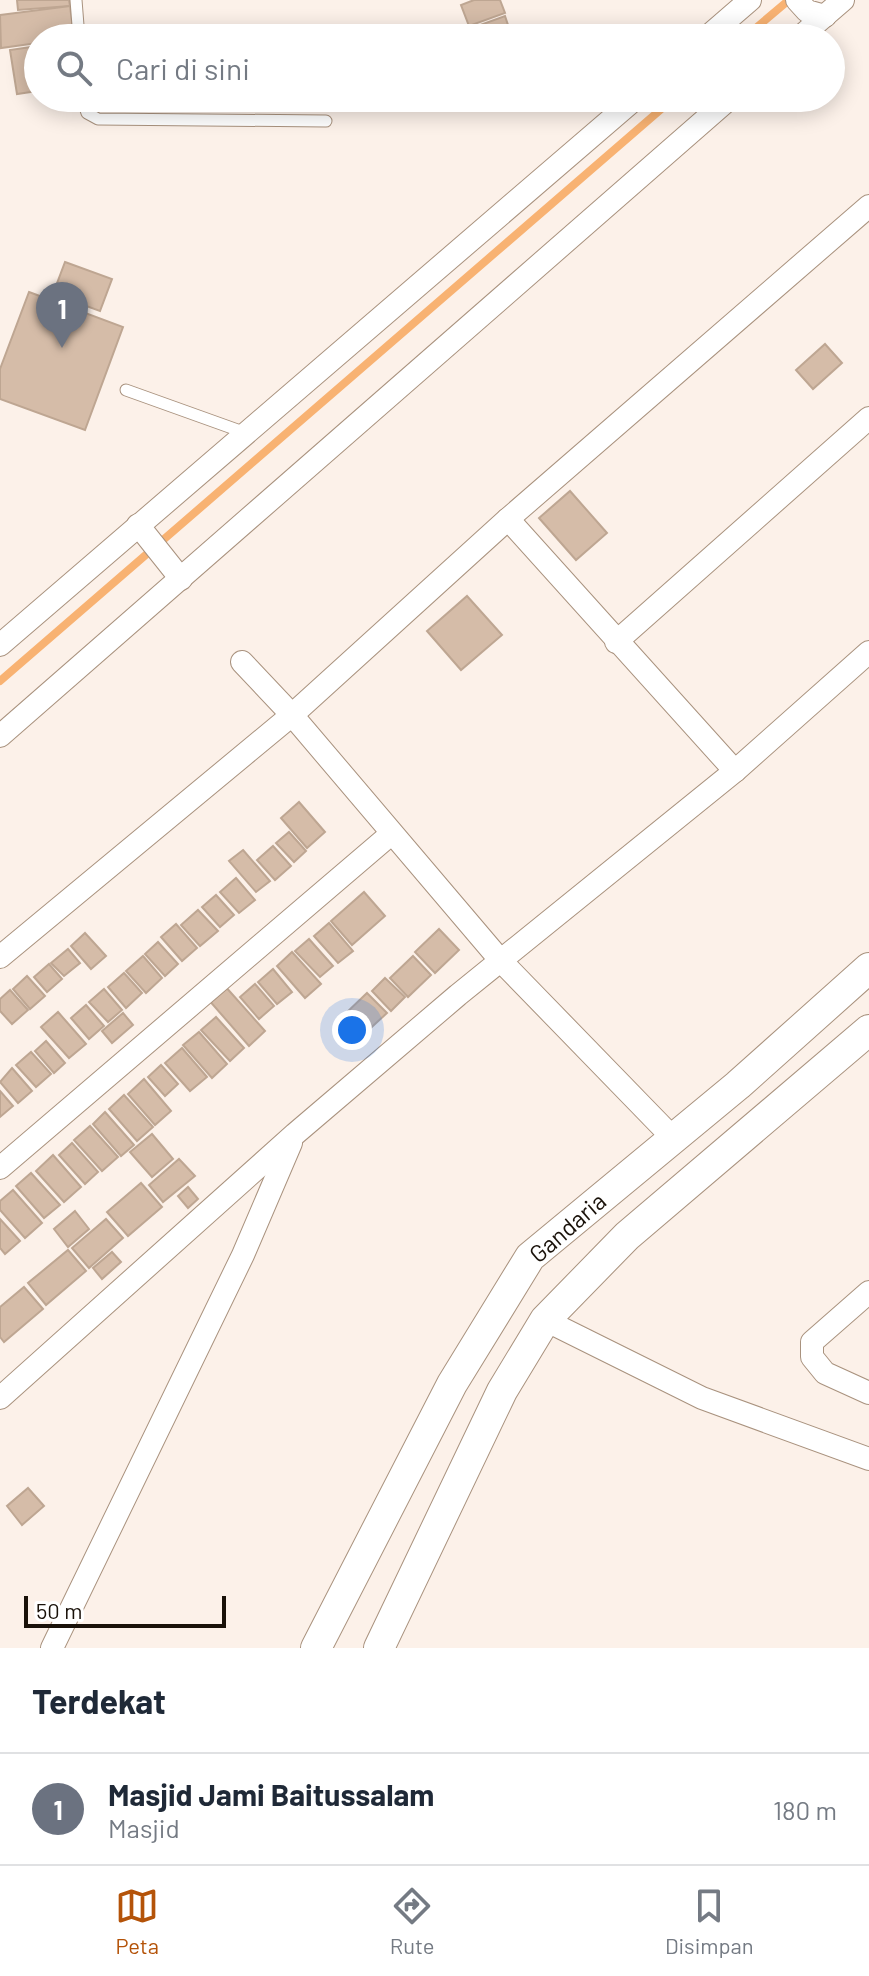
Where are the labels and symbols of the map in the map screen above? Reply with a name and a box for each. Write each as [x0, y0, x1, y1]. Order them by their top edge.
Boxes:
pin: 1 [36, 282, 88, 348]
your location [332, 1010, 372, 1050]
street label: Gandaria [523, 1186, 611, 1268]
scale bar [24, 1592, 226, 1628]

